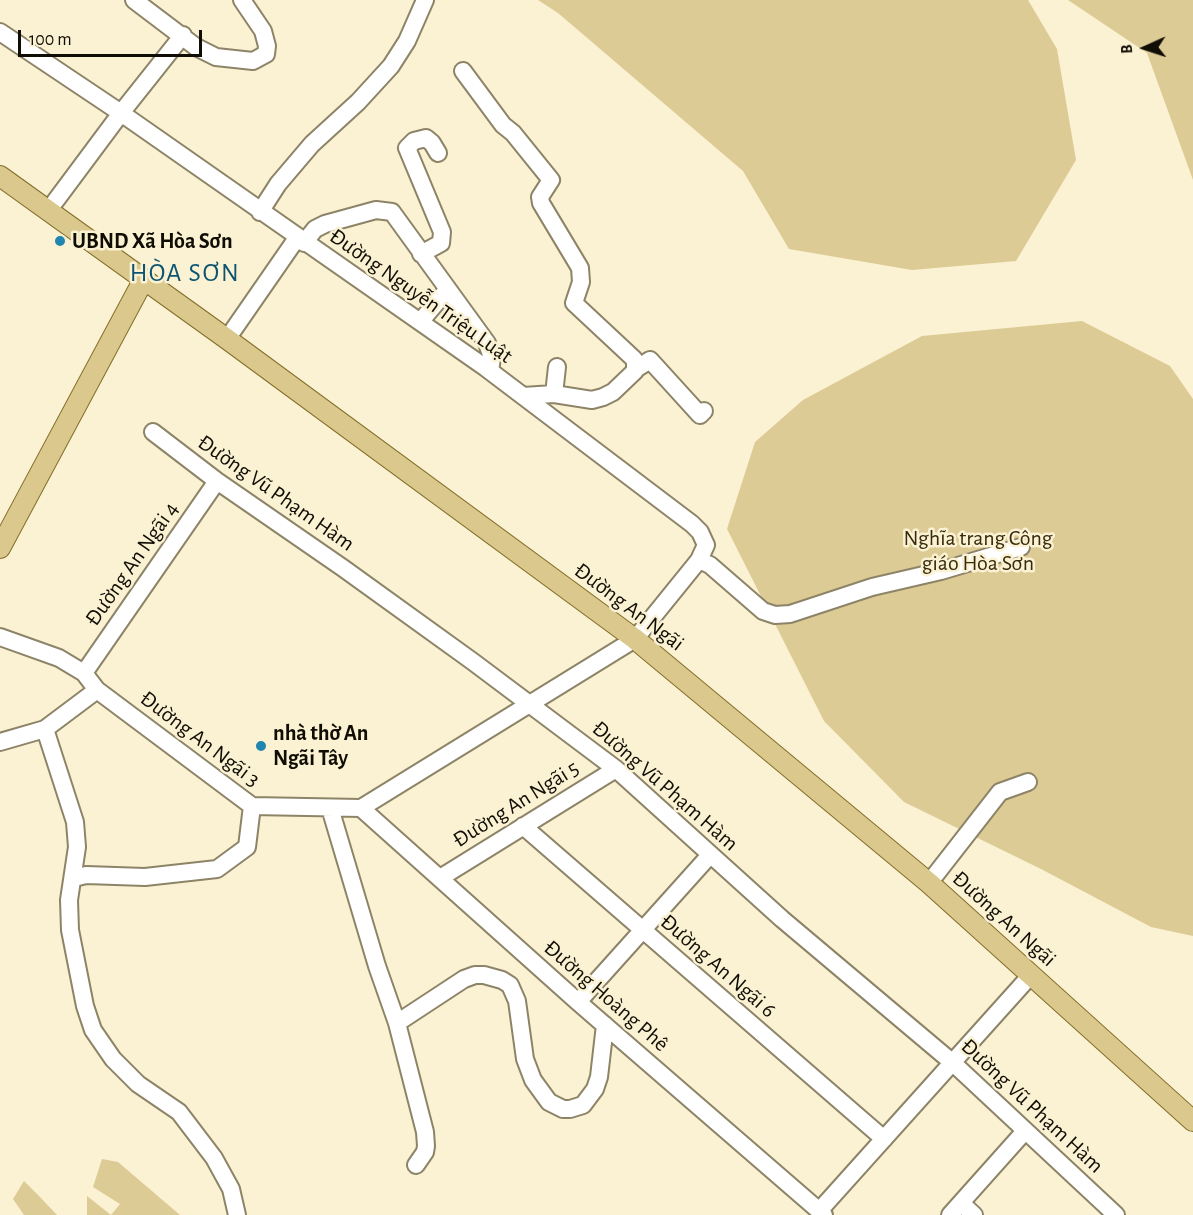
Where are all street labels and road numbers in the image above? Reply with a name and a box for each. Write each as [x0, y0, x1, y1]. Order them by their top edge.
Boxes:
street label: Đường Nguyễn Triệu Luật [324, 223, 518, 369]
street label: Đường Vũ Phạm Hàm [193, 429, 359, 557]
street label: Đường An Ngãi 4 [80, 497, 184, 631]
street label: Đường An Ngãi [569, 557, 689, 657]
street label: Đường An Ngãi 3 [135, 685, 265, 793]
street label: Đường Vũ Phạm Hàm [586, 715, 744, 857]
street label: Đường An Ngãi 5 [448, 755, 584, 853]
street label: Đường An Ngãi [947, 865, 1061, 973]
street label: Đường An Ngãi 6 [655, 909, 781, 1023]
street label: Đường Hoàng Phê [538, 935, 674, 1057]
street label: Đường Vũ Phạm Hàm [955, 1033, 1109, 1179]

